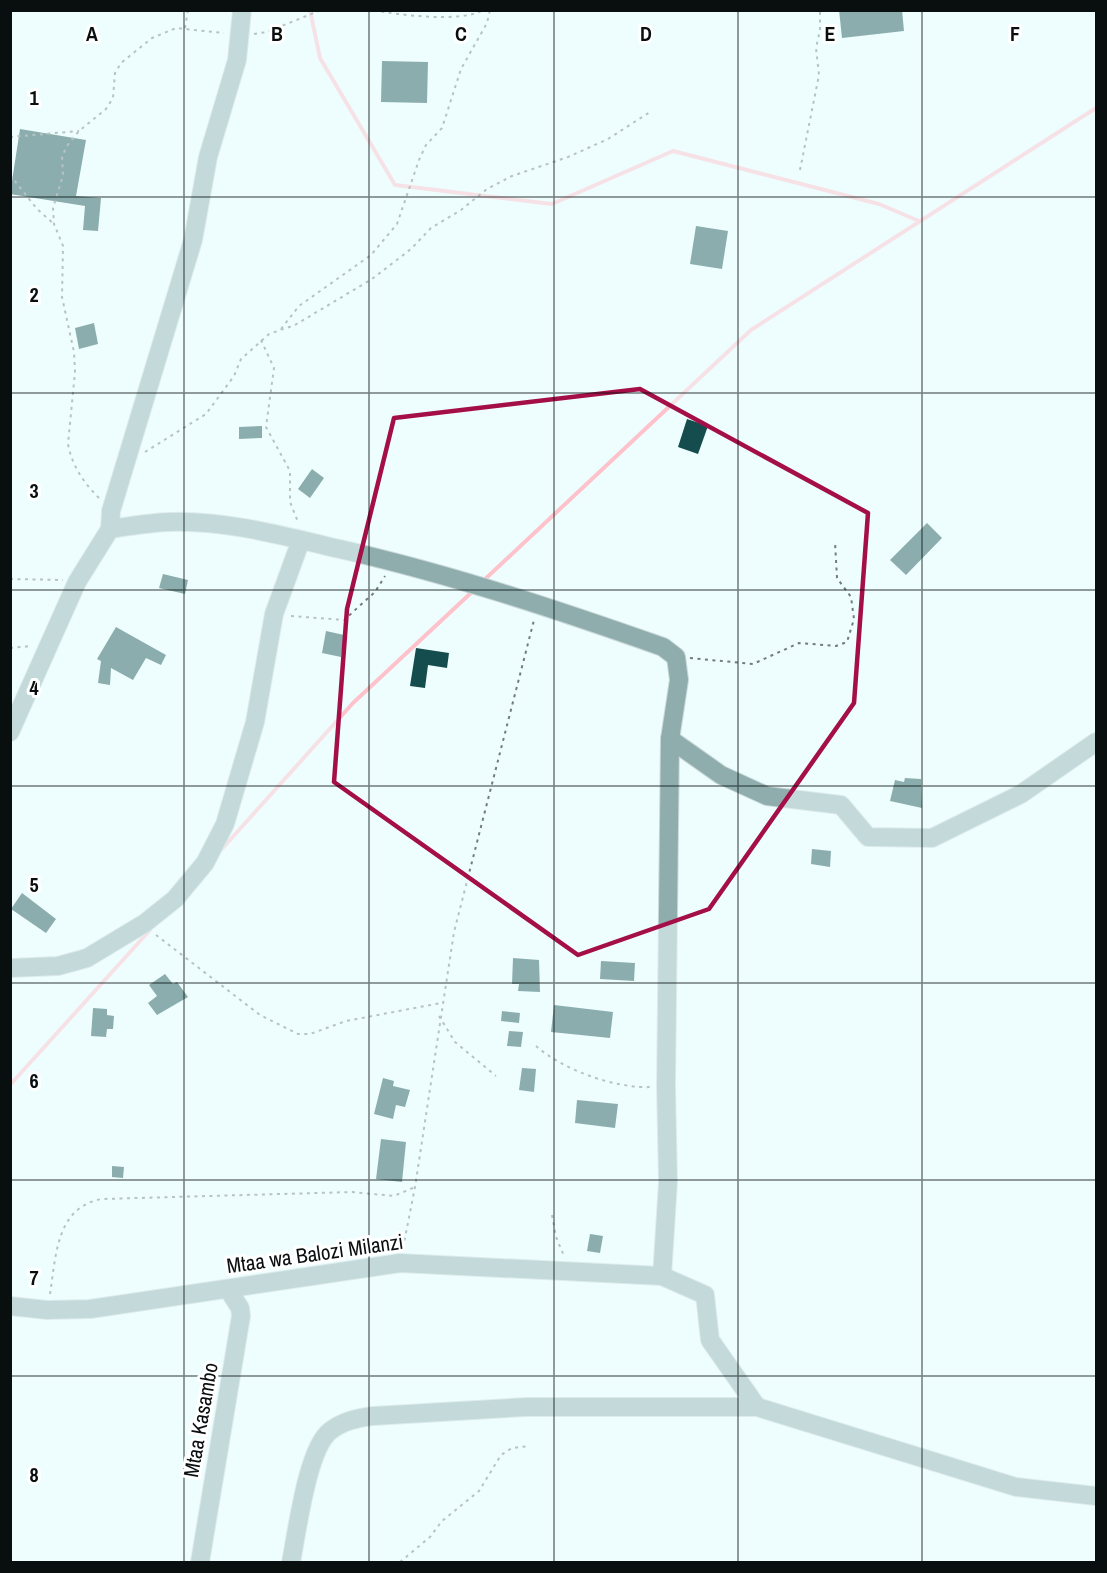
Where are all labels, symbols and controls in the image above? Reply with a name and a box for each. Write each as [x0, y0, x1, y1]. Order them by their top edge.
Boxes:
text: A [86, 20, 98, 47]
text: B [271, 20, 283, 47]
text: C [455, 20, 467, 47]
text: D [640, 20, 652, 47]
text: E [825, 20, 836, 47]
text: F [1010, 20, 1020, 47]
text: 1 [29, 84, 39, 111]
text: 2 [29, 281, 39, 308]
text: 3 [29, 477, 39, 504]
text: 4 [29, 674, 39, 701]
text: 5 [29, 871, 39, 898]
text: 6 [29, 1067, 39, 1094]
street label: Mtaa wa Balozi Milanzi [225, 1227, 405, 1280]
text: 7 [29, 1264, 39, 1291]
street label: Mtaa Kasambo [176, 1360, 225, 1479]
text: 8 [29, 1461, 39, 1488]

